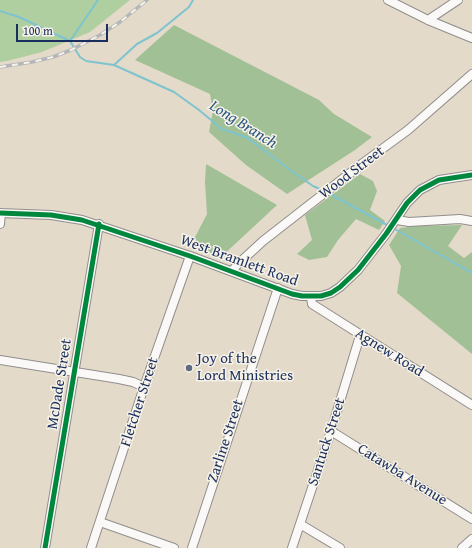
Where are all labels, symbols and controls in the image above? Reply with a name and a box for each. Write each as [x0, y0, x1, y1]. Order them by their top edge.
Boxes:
scale bar [18, 16, 110, 42]
text: 100 m [23, 22, 53, 39]
water label: Long Branch [206, 97, 280, 153]
street label: Wood Street [316, 143, 388, 203]
street label: West Bramlett Road [178, 231, 300, 291]
street label: Agnew Road [351, 325, 427, 381]
street label: McDade Street [44, 337, 76, 431]
place label: Joy of the Lord Ministries [197, 350, 293, 385]
street label: Fletcher Street [117, 355, 163, 449]
marker: Joy of the Lord Ministries [184, 363, 194, 373]
street label: Santuck Street [304, 396, 350, 488]
street label: Zarline Street [204, 397, 248, 485]
street label: Catawba Avenue [354, 440, 450, 510]

